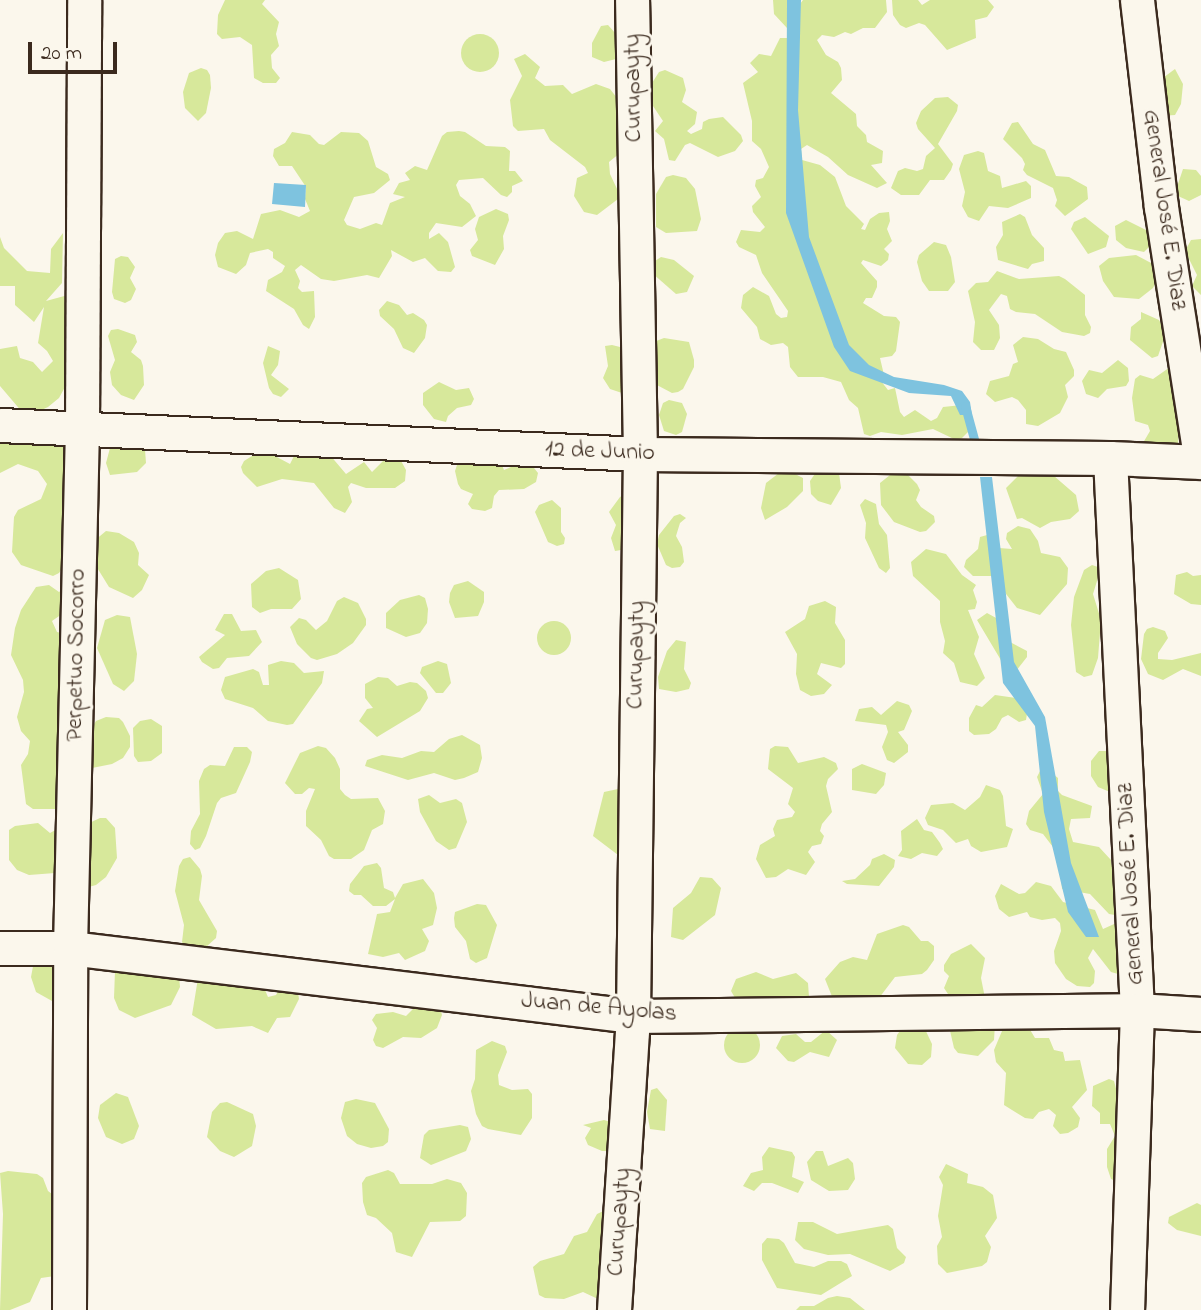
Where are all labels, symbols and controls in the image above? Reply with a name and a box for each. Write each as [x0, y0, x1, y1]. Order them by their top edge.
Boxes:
scale bar [32, 28, 121, 72]
street label: Curupayty [619, 33, 649, 143]
text: 20 m [41, 39, 82, 69]
street label: General José E. Diaz [1136, 108, 1192, 312]
street label: 12 de Junio [545, 436, 655, 468]
street label: Perpetuo Socorro [61, 568, 93, 742]
street label: Curupayty [622, 600, 652, 710]
street label: General José E. Diaz [1111, 782, 1151, 986]
street label: Juan de Ayolas [520, 987, 678, 1029]
street label: Curupayty [602, 1167, 638, 1277]

